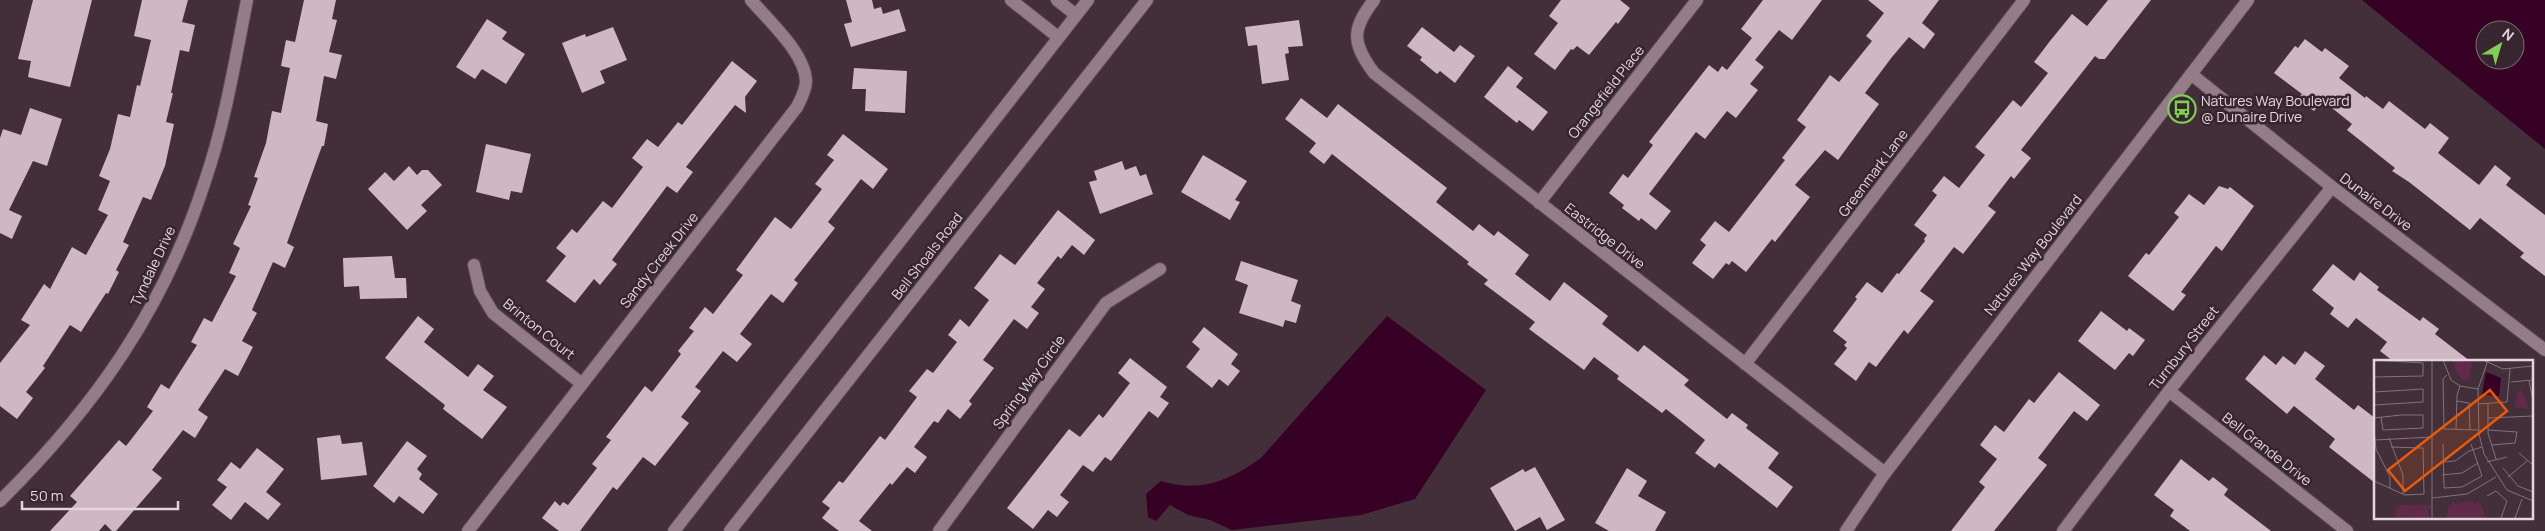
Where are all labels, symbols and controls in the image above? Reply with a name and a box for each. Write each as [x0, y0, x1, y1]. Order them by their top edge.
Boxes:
north arrow [2475, 20, 2525, 70]
text: N [2498, 24, 2518, 45]
street label: Orangefield Place [1563, 41, 1648, 142]
place label: Natures Way Boulevard @ Dunaire Drive [2201, 91, 2350, 126]
bus stop icon: Natures Way Boulevard @ Dunaire Drive [2167, 94, 2197, 124]
street label: Greenmark Lane [1833, 125, 1912, 220]
street label: Dunaire Drive [2336, 168, 2416, 235]
street label: Natures Way Boulevard [1979, 190, 2086, 319]
street label: Eastridge Drive [1561, 198, 1650, 273]
street label: Sandy Creek Drive [615, 208, 702, 312]
street label: Bell Shoals Road [887, 208, 967, 303]
street label: Tyndale Drive [126, 223, 179, 309]
street label: Brinton Court [499, 294, 579, 364]
street label: Turnbury Street [2145, 301, 2223, 394]
street label: Spring Way Circle [988, 331, 1069, 433]
inset map [2374, 360, 2532, 518]
street label: Bell Grande Drive [2219, 408, 2316, 490]
scale bar [22, 478, 179, 510]
text: 50 m [30, 485, 64, 506]

